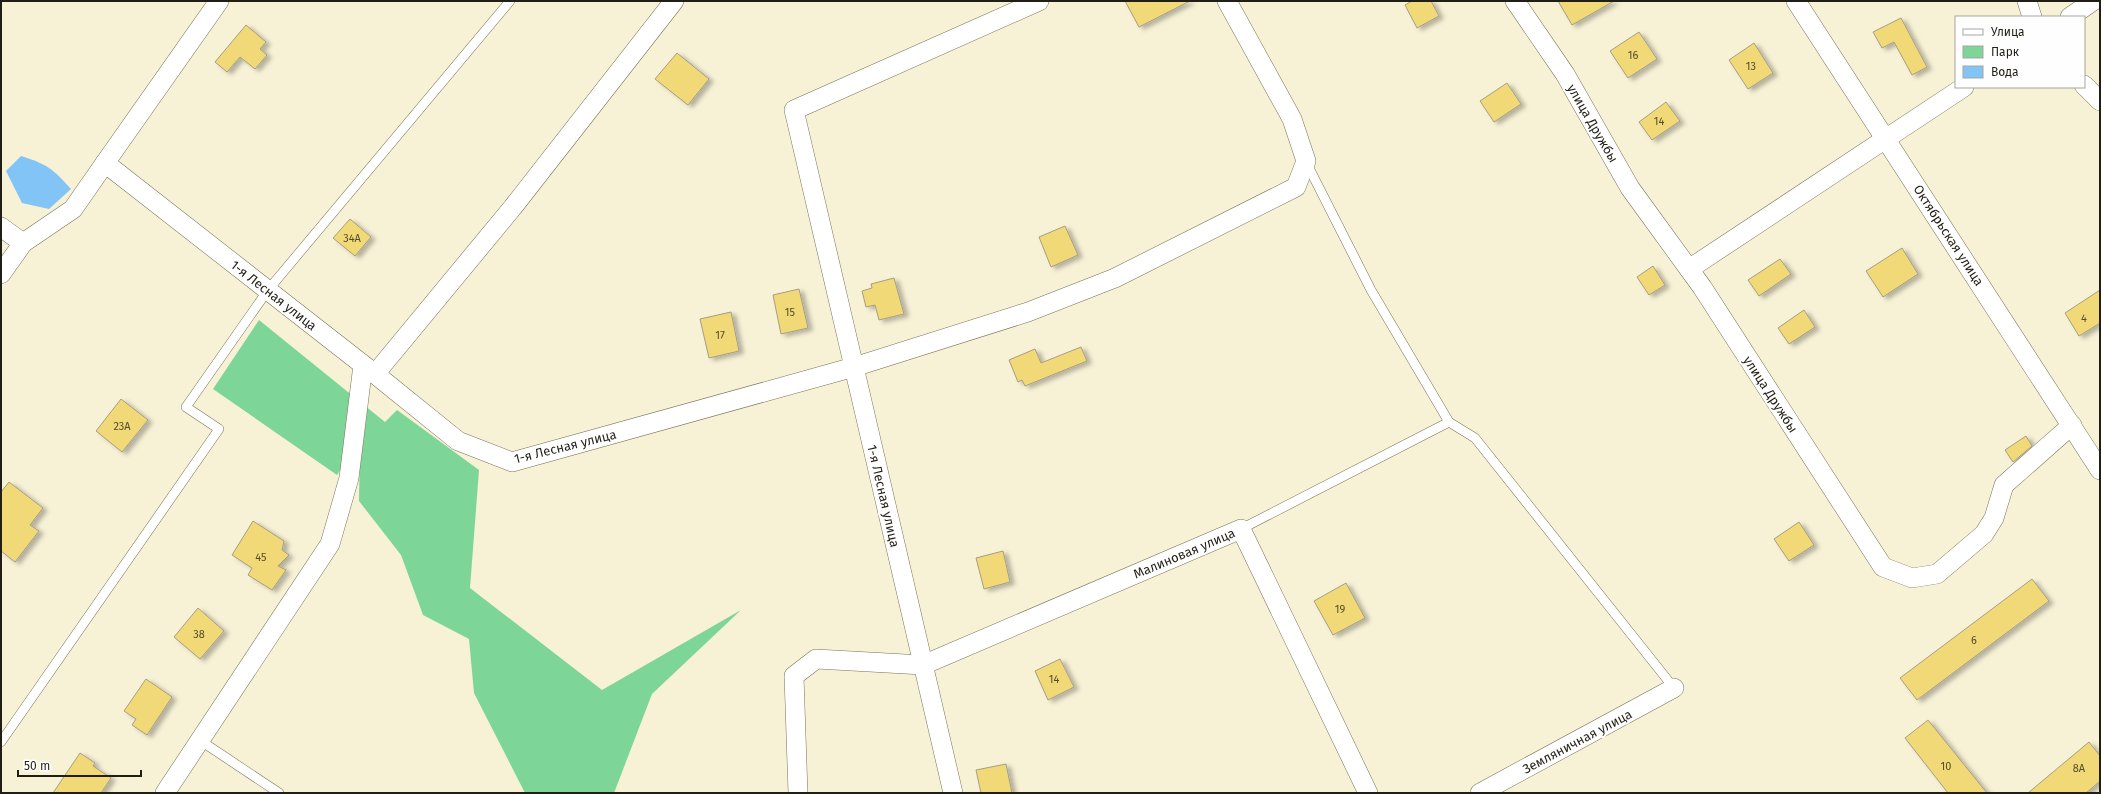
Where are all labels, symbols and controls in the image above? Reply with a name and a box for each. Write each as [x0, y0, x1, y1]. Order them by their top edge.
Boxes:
legend [1955, 16, 2085, 88]
text: Улица [1991, 25, 2025, 39]
text: Парк [1991, 45, 2020, 59]
house number: 16 [1628, 49, 1638, 62]
house number: 13 [1746, 60, 1756, 73]
text: Вода [1991, 65, 2018, 79]
street label: улица Дружбы [1564, 81, 1621, 165]
house number: 14 [1654, 115, 1664, 128]
street label: Октябрьская улица [1910, 182, 1987, 288]
house number: 34А [343, 232, 361, 245]
street label: 1-я Лесная улица [228, 257, 320, 334]
house number: 15 [785, 306, 796, 319]
house number: 4 [2081, 312, 2087, 325]
house number: 17 [715, 329, 725, 342]
street label: улица Дружбы [1740, 353, 1801, 435]
house number: 23А [113, 420, 131, 433]
street label: 1-я Лесная улица [512, 427, 618, 466]
street label: 1-я Лесная улица [864, 443, 903, 549]
street label: Малиновая улица [1131, 525, 1237, 582]
house number: 45 [255, 551, 267, 564]
house number: 19 [1335, 603, 1345, 616]
house number: 38 [193, 628, 205, 641]
house number: 6 [1971, 634, 1977, 647]
house number: 14 [1049, 673, 1059, 686]
street label: Земляничная улица [1520, 706, 1634, 777]
scale bar [18, 752, 141, 778]
text: 50 m [24, 759, 50, 773]
house number: 10 [1941, 760, 1951, 773]
house number: 8А [2073, 762, 2086, 775]

